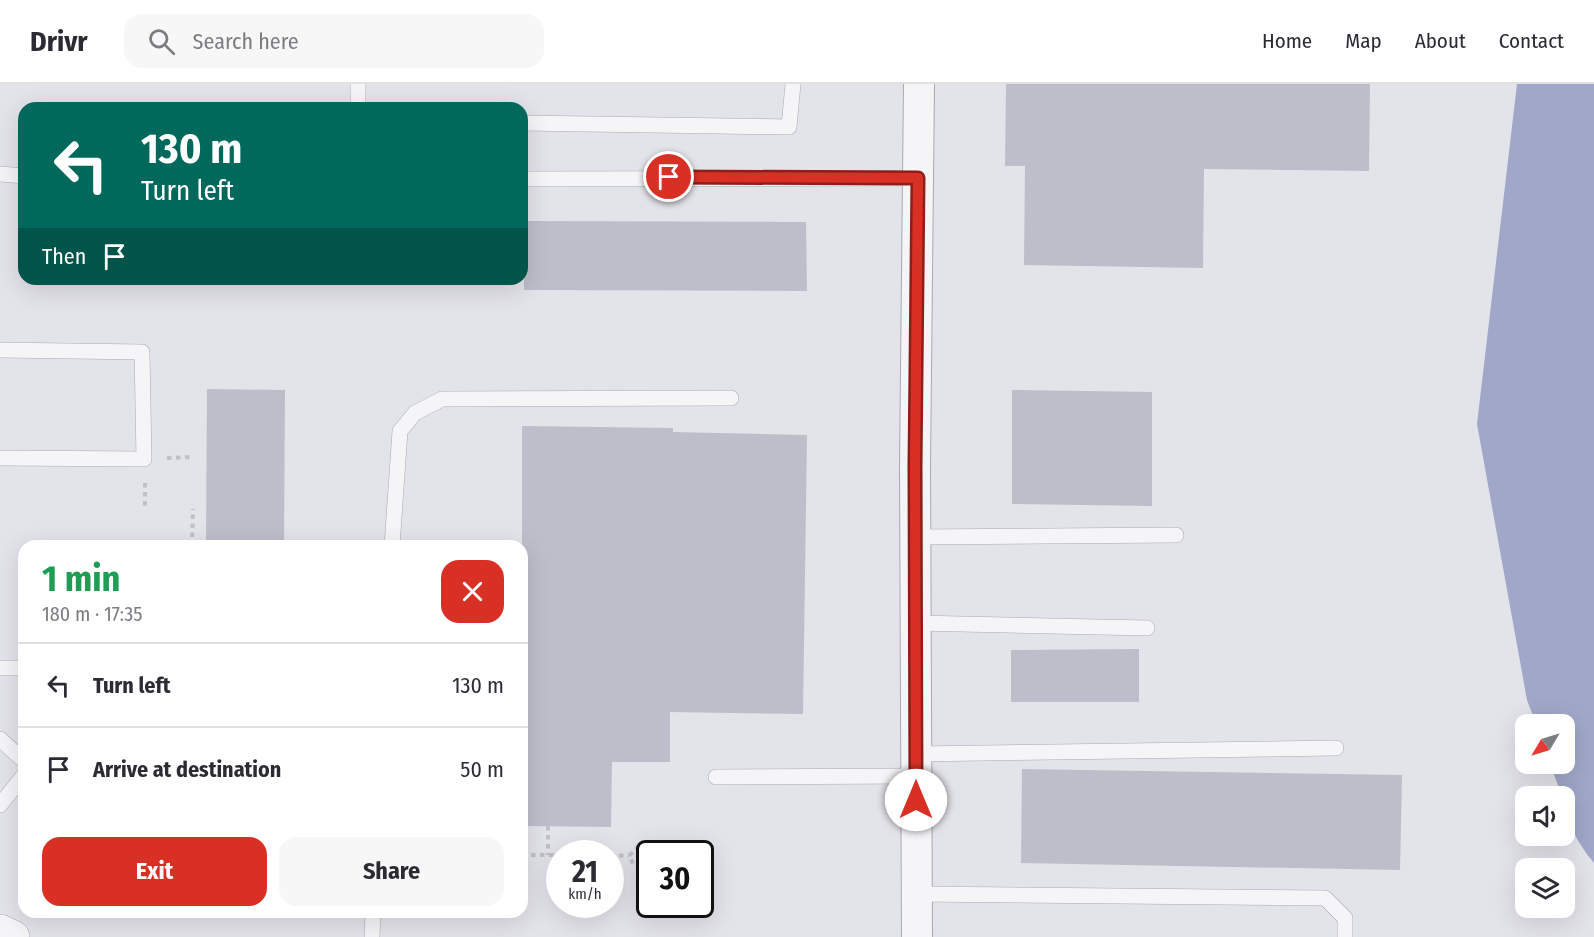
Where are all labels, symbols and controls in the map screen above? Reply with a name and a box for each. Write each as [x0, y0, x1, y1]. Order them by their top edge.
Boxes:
search box [124, 14, 544, 68]
text: Drivr [30, 25, 88, 58]
icon: search [145, 25, 178, 58]
text: Search here [193, 28, 299, 55]
text: Home [1262, 28, 1312, 54]
text: Map [1345, 28, 1382, 54]
text: About [1415, 28, 1466, 54]
text: Contact [1499, 28, 1564, 54]
text: 130 m [141, 124, 242, 174]
icon: left [42, 126, 120, 204]
pin [643, 151, 694, 202]
icon: arrive [652, 160, 685, 193]
text: Turn left [141, 175, 234, 207]
icon: arrive [98, 240, 131, 273]
text: Then [42, 243, 86, 270]
text: 1 min [42, 557, 120, 601]
button: close [441, 560, 504, 623]
text: 180 m · 17:35 [42, 602, 142, 626]
icon: left [42, 669, 75, 702]
text: Turn left [93, 672, 171, 699]
text: 130 m [452, 672, 504, 699]
north arrow [1515, 714, 1575, 774]
map controls [1515, 714, 1575, 918]
icon: arrive [42, 753, 75, 786]
text: Arrive at destination [93, 756, 281, 783]
text: 50 m [460, 756, 504, 783]
position arrow [884, 768, 948, 832]
button: sound [1515, 786, 1575, 846]
button: Exit [42, 837, 267, 906]
button: Share [279, 837, 504, 906]
speed limit sign: 30 [636, 840, 714, 918]
text: 21 [572, 854, 598, 890]
button: layers [1515, 858, 1575, 918]
text: km/h [568, 885, 602, 903]

